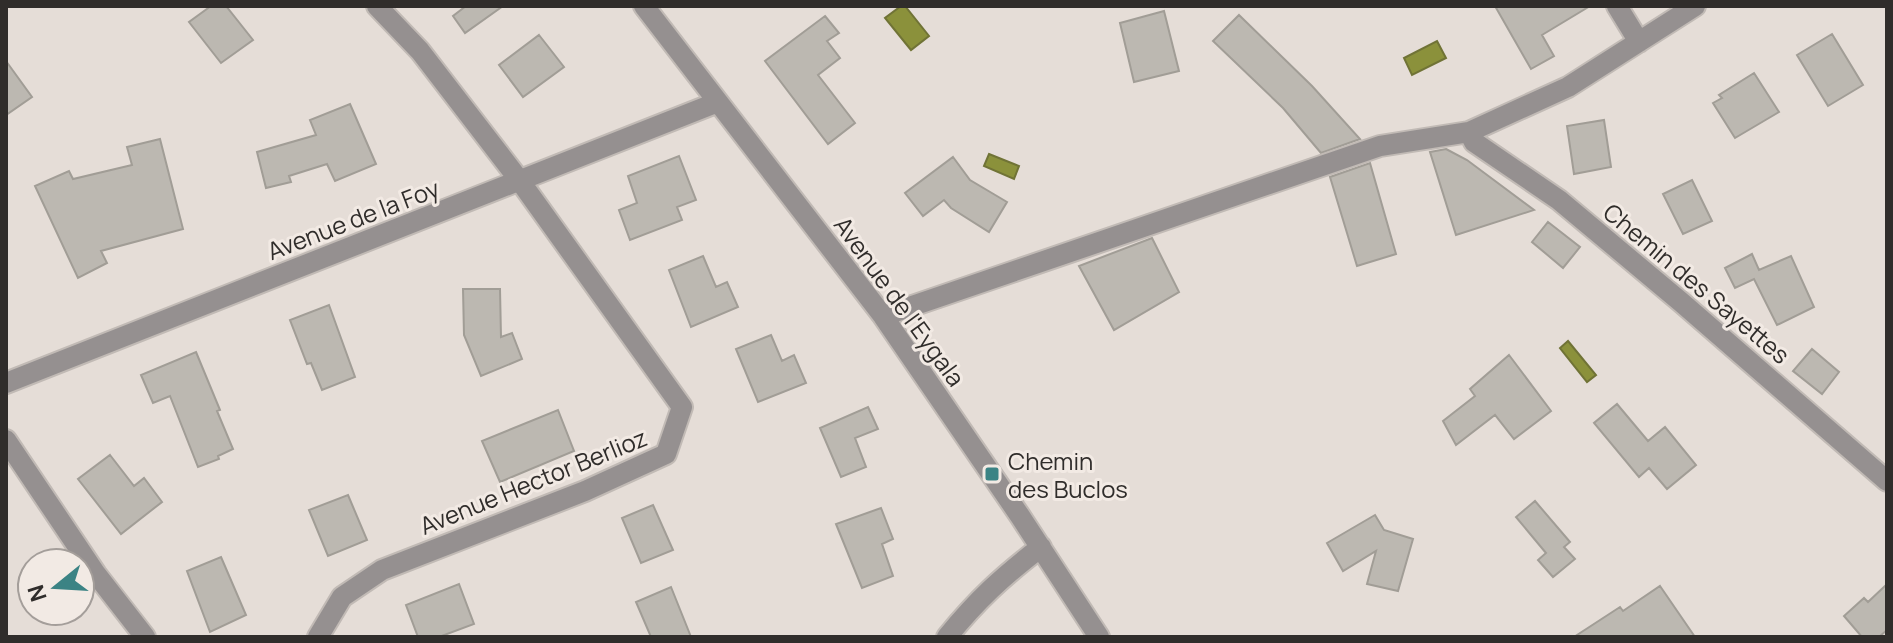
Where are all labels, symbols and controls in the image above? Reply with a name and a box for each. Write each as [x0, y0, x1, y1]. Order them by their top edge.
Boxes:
street label: Avenue de la Foy [262, 171, 444, 267]
street label: Chemin des Sayettes [1597, 195, 1797, 371]
street label: Avenue de l'Eygala [827, 209, 973, 393]
street label: Avenue Hector Berlioz [414, 420, 652, 542]
place label: Chemin des Buclos [1008, 444, 1128, 505]
marker: Chemin des Buclos [983, 465, 1001, 483]
north arrow [16, 547, 96, 627]
text: N [20, 581, 54, 605]

